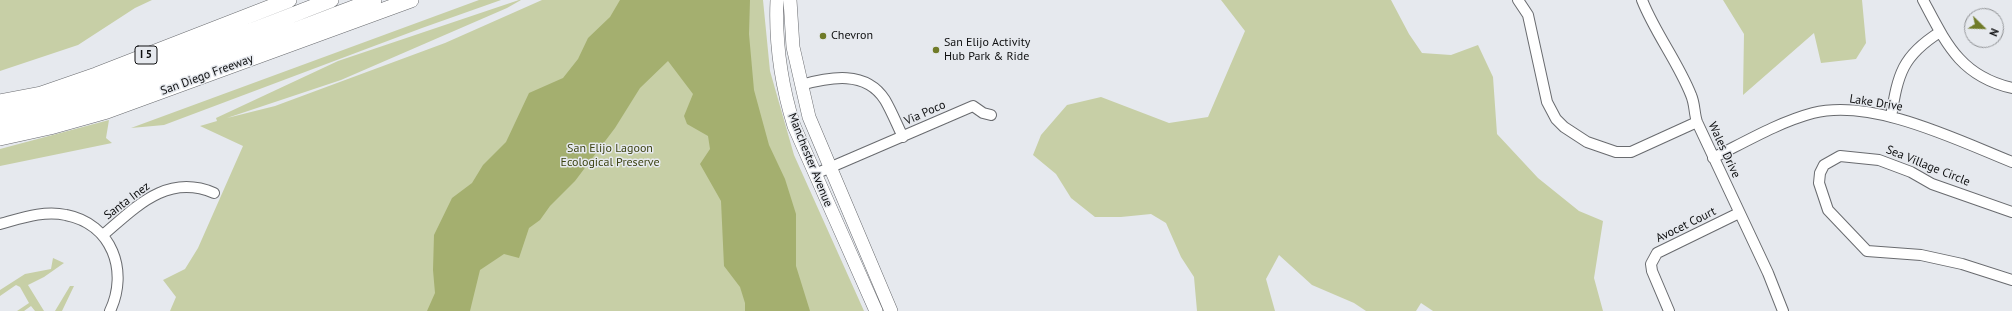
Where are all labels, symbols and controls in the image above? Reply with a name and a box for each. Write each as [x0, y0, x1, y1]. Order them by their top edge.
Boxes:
north arrow [1964, 8, 2004, 48]
text: N [1986, 26, 2002, 38]
place label: Chevron [831, 29, 873, 43]
marker: Chevron [818, 31, 828, 41]
place label: San Elijo Activity Hub Park & Ride [944, 36, 1030, 64]
marker: San Elijo Activity Hub Park & Ride [931, 45, 941, 55]
road number: I 5 [135, 46, 157, 64]
street label: San Diego Freeway [159, 52, 255, 98]
street label: Lake Drive [1848, 92, 1904, 114]
street label: Via Poco [902, 98, 948, 128]
street label: Manchester Avenue [785, 111, 835, 209]
street label: Wales Drive [1705, 120, 1743, 180]
park label: San Elijo Lagoon Ecological Preserve [560, 142, 660, 170]
street label: Sea Village Circle [1884, 143, 1972, 189]
street label: Santa Inez [101, 179, 153, 223]
street label: Avocet Court [1654, 204, 1718, 246]

